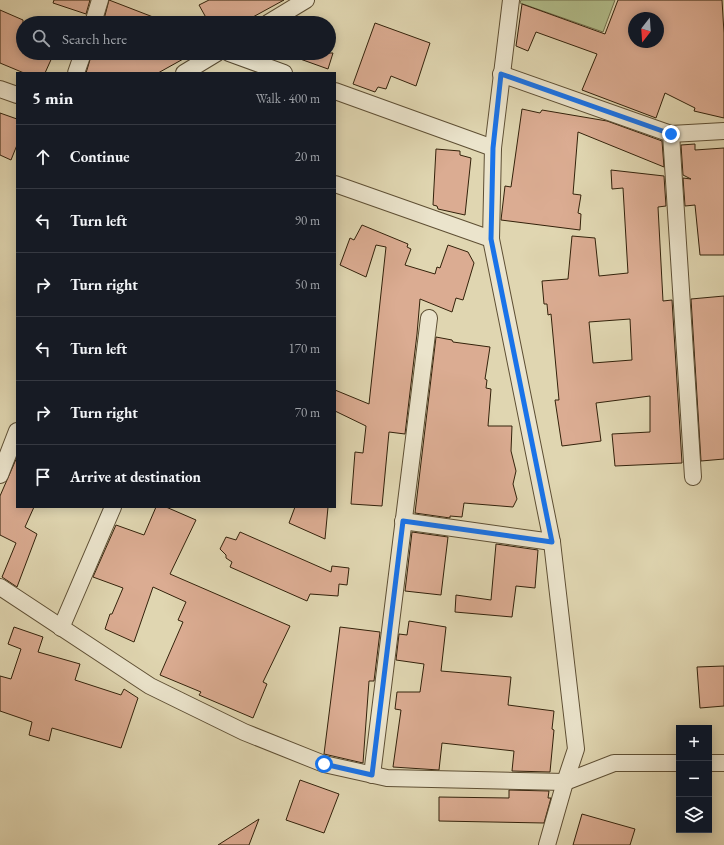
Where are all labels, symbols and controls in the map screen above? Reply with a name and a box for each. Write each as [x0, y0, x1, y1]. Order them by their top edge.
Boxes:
north arrow [628, 12, 664, 48]
search box [16, 16, 336, 60]
icon: search [30, 27, 52, 49]
text: Search here [62, 29, 127, 48]
text: 5 min [32, 87, 73, 109]
text: Walk · 400 m [256, 90, 320, 107]
route end [662, 125, 680, 143]
icon: ahead [32, 146, 54, 168]
text: Continue [70, 147, 130, 166]
text: 20 m [295, 148, 320, 165]
icon: left [32, 210, 54, 232]
text: Turn left [70, 211, 127, 230]
text: 90 m [295, 212, 320, 229]
icon: right [32, 274, 54, 296]
text: Turn right [70, 275, 138, 294]
text: 50 m [295, 276, 320, 293]
icon: left [32, 338, 54, 360]
text: Turn left [70, 339, 127, 358]
text: 170 m [289, 340, 320, 357]
icon: right [32, 402, 54, 424]
text: Turn right [70, 403, 138, 422]
text: 70 m [295, 404, 320, 421]
icon: arrive [32, 466, 54, 488]
text: Arrive at destination [70, 467, 201, 486]
map controls [676, 725, 712, 833]
button: + [676, 725, 712, 761]
route start [315, 755, 333, 773]
button: − [676, 761, 712, 797]
button: layers [676, 797, 712, 833]

